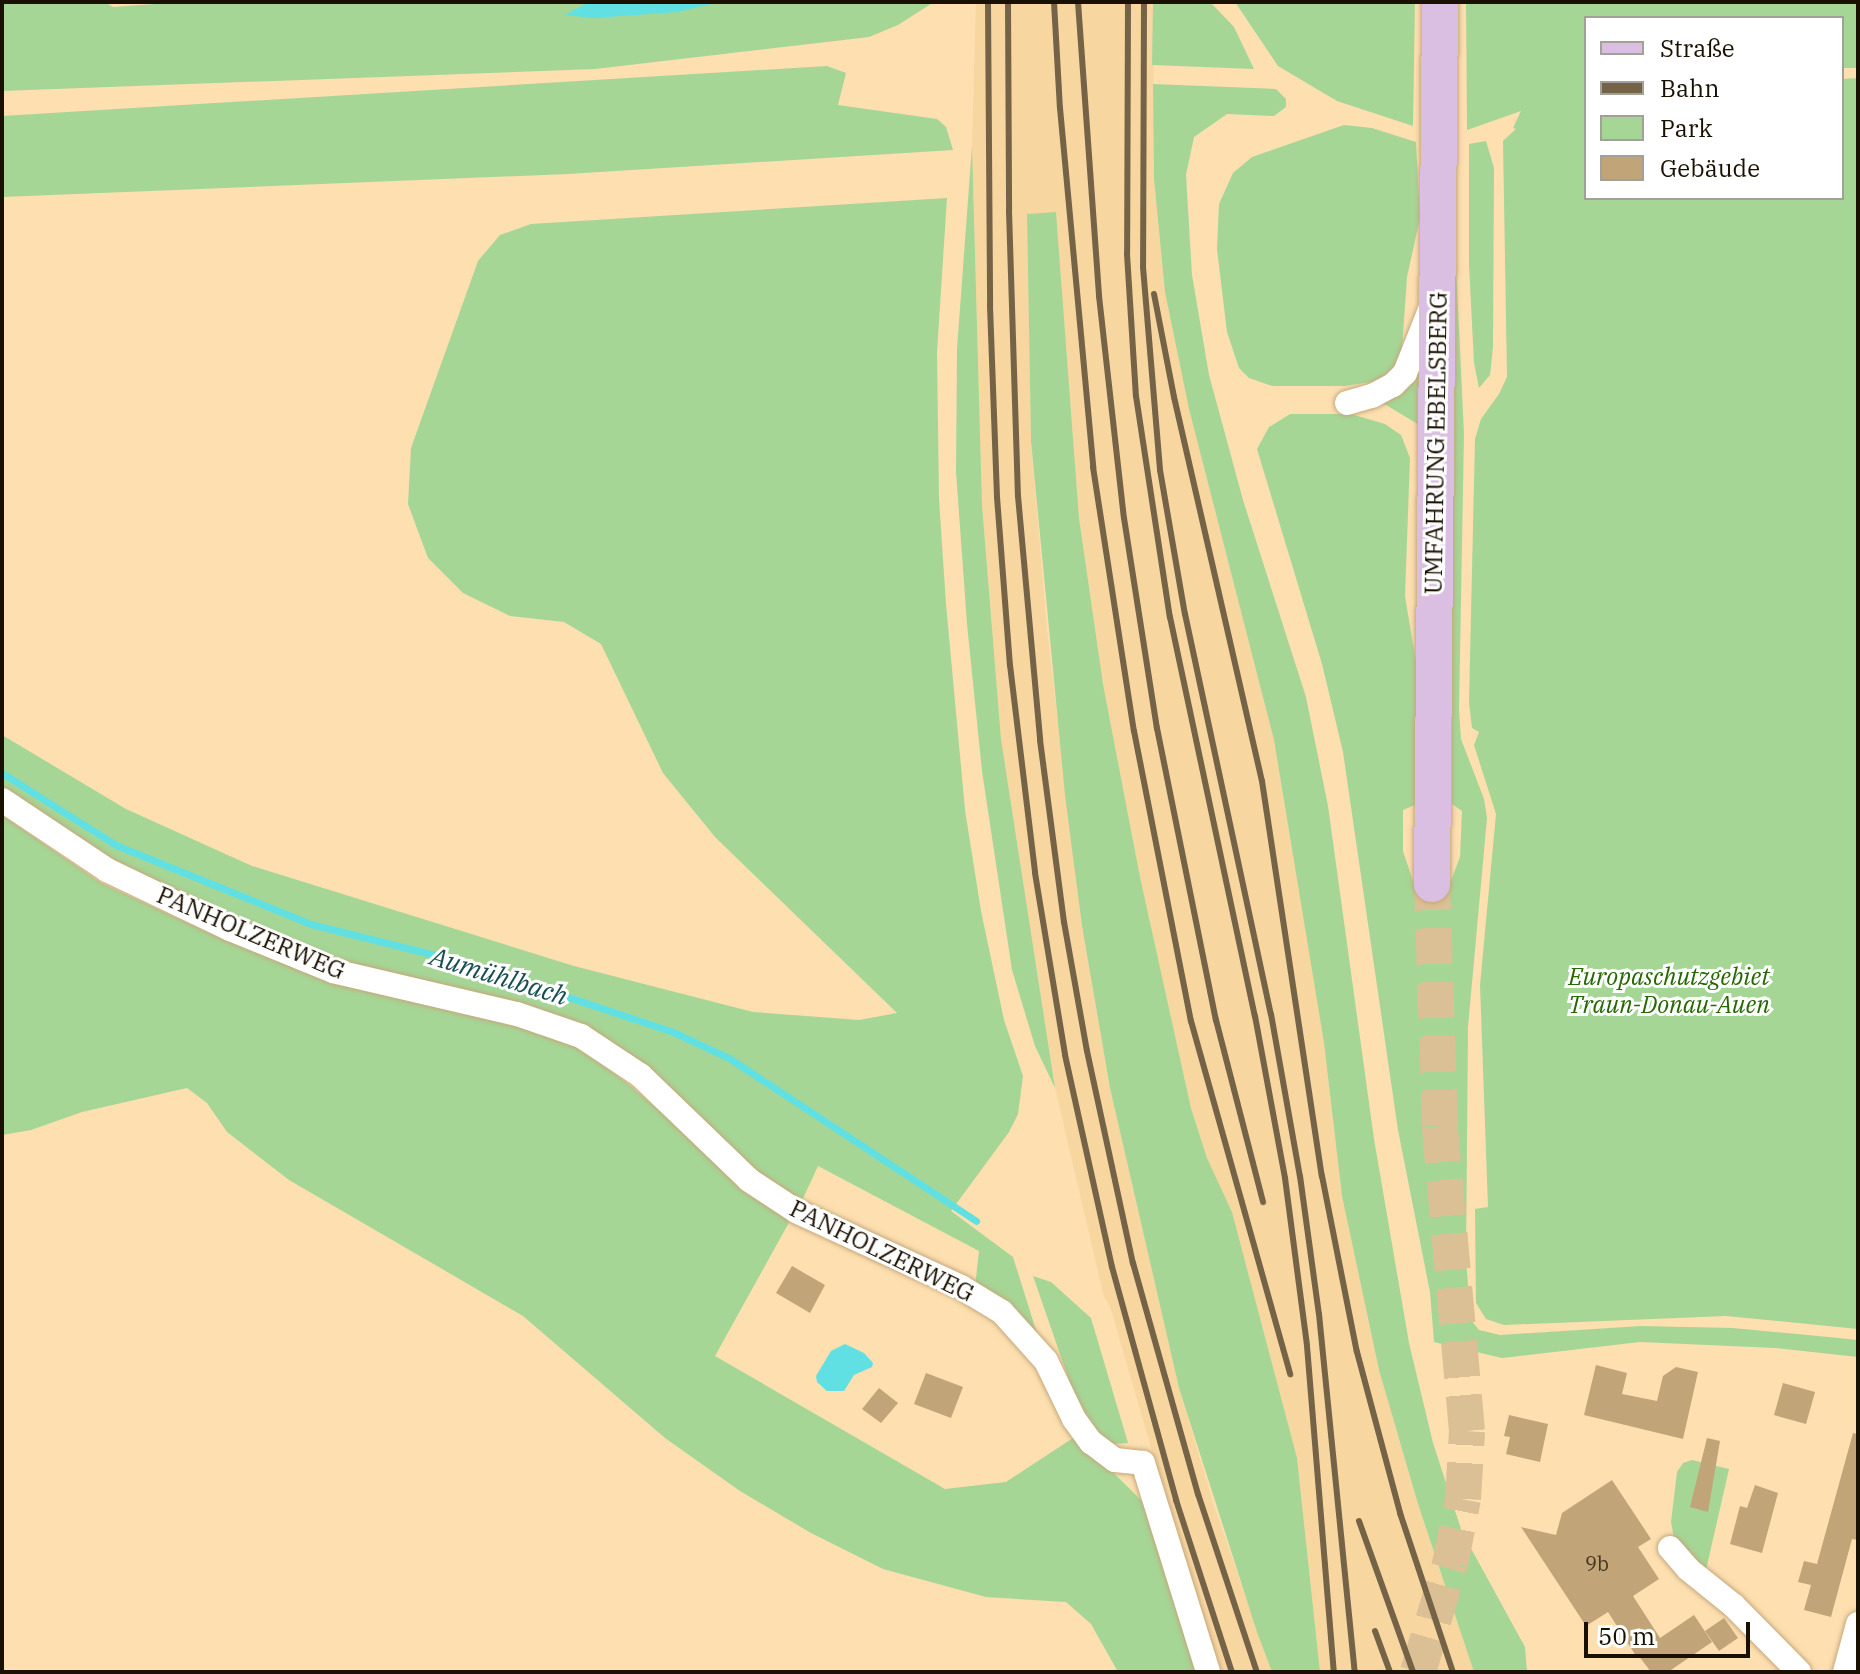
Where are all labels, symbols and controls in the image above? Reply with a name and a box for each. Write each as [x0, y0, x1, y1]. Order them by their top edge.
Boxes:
legend [1584, 16, 1844, 200]
text: Straße [1660, 32, 1735, 64]
text: Bahn [1660, 72, 1720, 104]
text: Park [1660, 112, 1712, 144]
text: Gebäude [1660, 152, 1760, 184]
street label: UMFAHRUNG EBELSBERG [1419, 291, 1453, 595]
street label: PANHOLZERWEG [153, 880, 349, 986]
water label: Aumühlbach [426, 940, 572, 1012]
park label: Europaschutzgebiet Traun-Donau-Auen [1568, 963, 1770, 1019]
street label: PANHOLZERWEG [785, 1194, 979, 1308]
house number: 9b [1585, 1551, 1609, 1575]
scale bar [1588, 1606, 1754, 1656]
text: 50 m [1598, 1620, 1655, 1652]

